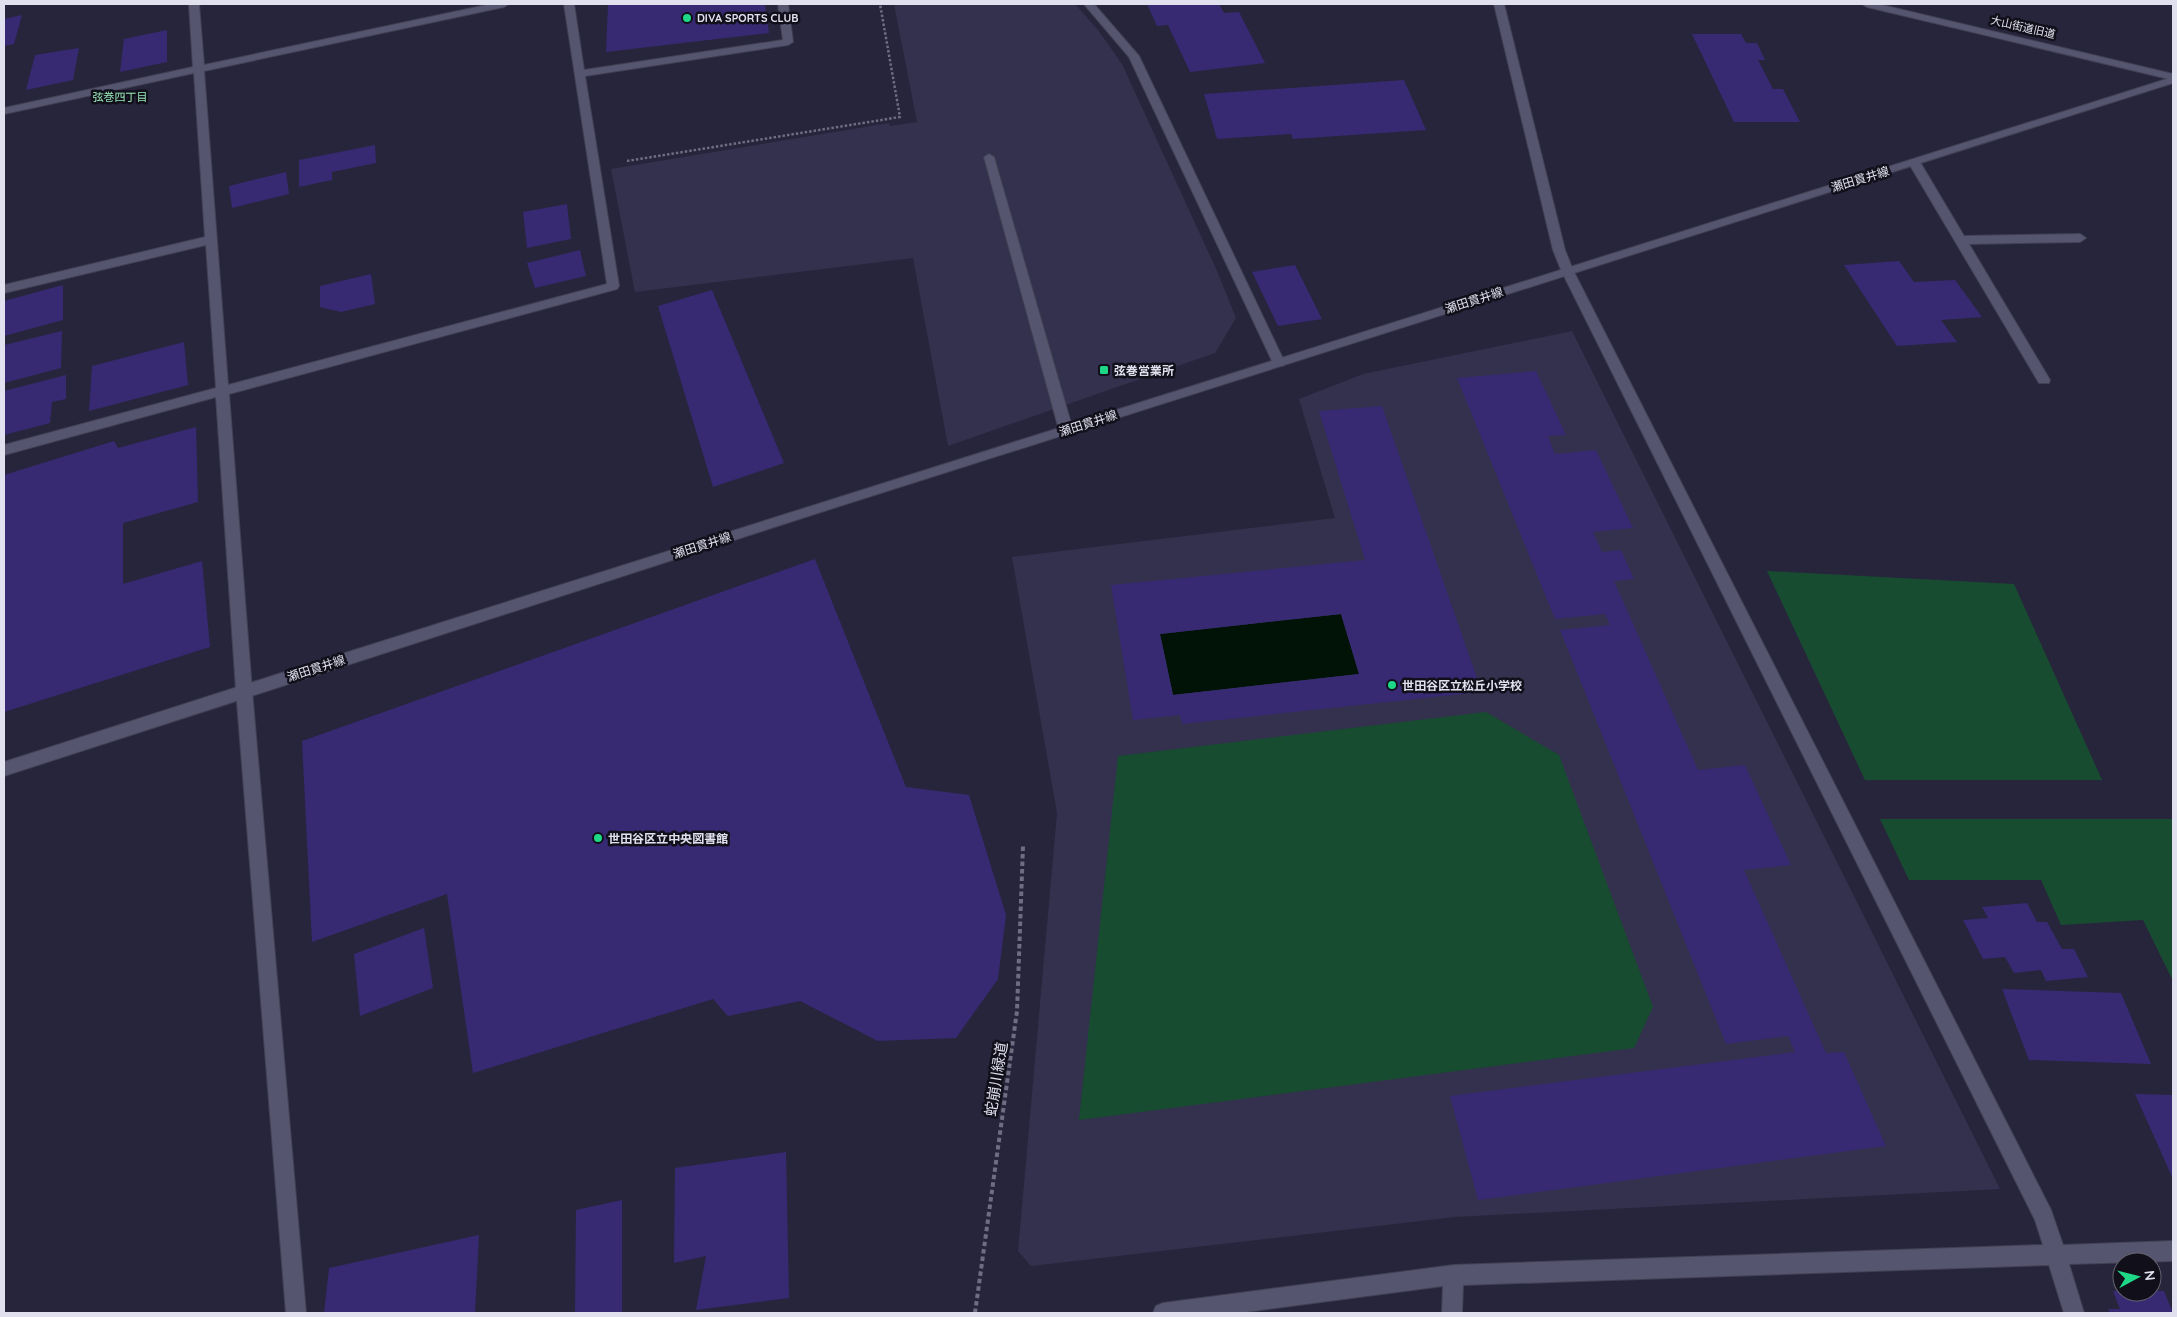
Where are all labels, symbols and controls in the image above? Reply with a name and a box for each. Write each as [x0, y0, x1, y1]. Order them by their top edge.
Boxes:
place label: DIVA SPORTS CLUB [697, 11, 798, 25]
marker: DIVA SPORTS CLUB [681, 12, 693, 24]
street label: 大山街道旧道 [1989, 13, 2057, 41]
district label: 弦巻四丁目 [93, 90, 148, 104]
street label: 瀬田貫井線 [1829, 163, 1891, 195]
street label: 瀬田貫井線 [1443, 284, 1505, 316]
place label: 弦巻営業所 [1114, 363, 1174, 378]
marker: 弦巻営業所 [1098, 364, 1110, 376]
street label: 瀬田貫井線 [1057, 407, 1119, 439]
street label: 瀬田貫井線 [671, 529, 733, 561]
street label: 瀬田貫井線 [285, 652, 347, 684]
place label: 世田谷区立松丘小学校 [1402, 678, 1522, 693]
marker: 世田谷区立松丘小学校 [1386, 679, 1398, 691]
place label: 世田谷区立中央図書館 [608, 831, 728, 846]
marker: 世田谷区立中央図書館 [592, 832, 604, 844]
street label: 蛇崩川緑道 [981, 1040, 1011, 1118]
north arrow [2112, 1252, 2162, 1302]
text: N [2140, 1269, 2159, 1282]

